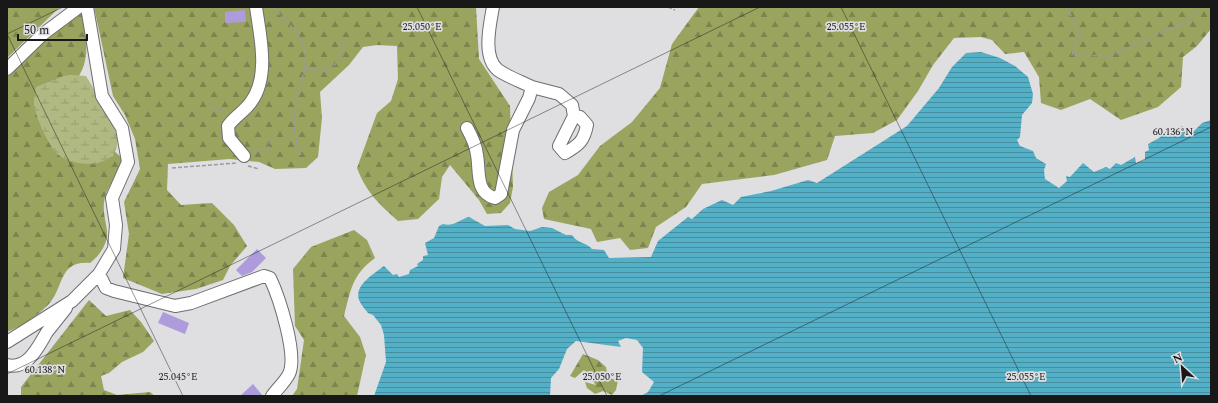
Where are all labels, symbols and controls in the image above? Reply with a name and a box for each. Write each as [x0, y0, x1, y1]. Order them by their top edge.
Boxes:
scale bar [18, 16, 87, 42]
text: 25.050°E [402, 19, 442, 35]
text: 25.055°E [826, 19, 866, 35]
text: 50 m [24, 21, 49, 40]
text: 60.136°N [1153, 124, 1193, 140]
north arrow [1162, 347, 1202, 387]
text: N [1170, 349, 1186, 368]
text: 60.138°N [25, 362, 65, 378]
text: 25.045°E [158, 369, 198, 385]
text: 25.050°E [582, 369, 622, 385]
text: 25.055°E [1006, 369, 1046, 385]

